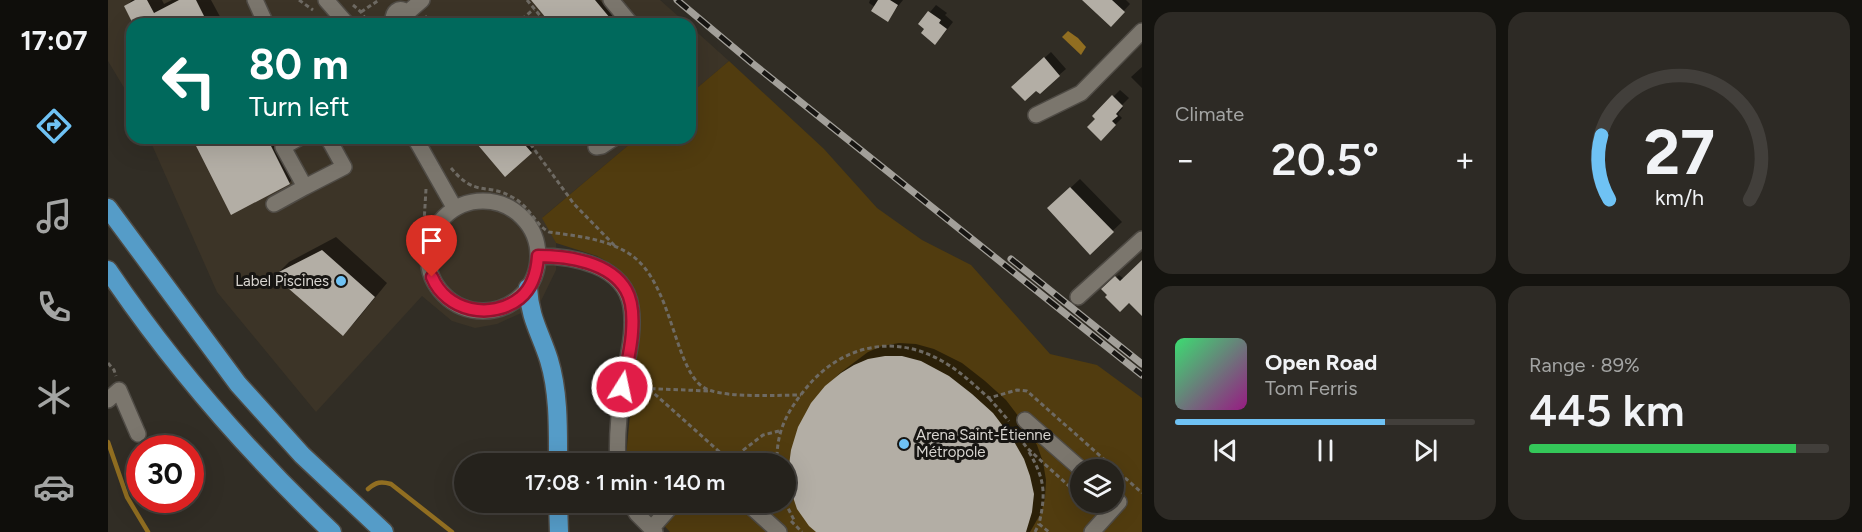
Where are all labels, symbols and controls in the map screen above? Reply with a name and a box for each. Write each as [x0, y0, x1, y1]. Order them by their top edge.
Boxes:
text: 17:07 [20, 24, 88, 57]
text: 80 m [249, 39, 349, 90]
icon: left [150, 42, 228, 120]
text: Turn left [249, 90, 349, 123]
text: Climate [1175, 102, 1244, 126]
icon: directions [33, 105, 75, 147]
text: 27 [1644, 115, 1714, 190]
text: 20.5° [1271, 132, 1379, 186]
text: − [1175, 140, 1196, 179]
text: + [1454, 140, 1475, 179]
text: km/h [1655, 185, 1703, 210]
icon: music [33, 195, 75, 237]
pin [406, 215, 457, 277]
icon: arrive [415, 224, 448, 257]
place label: Label Piscines [235, 272, 329, 290]
marker: Label Piscines [334, 274, 348, 288]
icon: phone [33, 286, 75, 328]
text: Open Road [1265, 349, 1377, 376]
text: Range · 89% [1529, 353, 1640, 377]
position arrow [590, 355, 654, 419]
icon: climate [33, 376, 75, 418]
text: Tom Ferris [1265, 376, 1358, 400]
text: 445 km [1529, 383, 1685, 437]
place label: Arena Saint-Étienne Métropole [916, 426, 1051, 461]
icon: previous [1209, 434, 1242, 467]
icon: pause [1309, 434, 1342, 467]
icon: next [1409, 434, 1442, 467]
speed limit sign: 30 [126, 435, 204, 513]
marker: Arena Saint-Étienne Métropole [897, 437, 911, 451]
map controls [1070, 459, 1124, 513]
button: layers [1070, 459, 1124, 513]
icon: car [33, 466, 75, 508]
text: 17:08 · 1 min · 140 m [525, 469, 725, 496]

